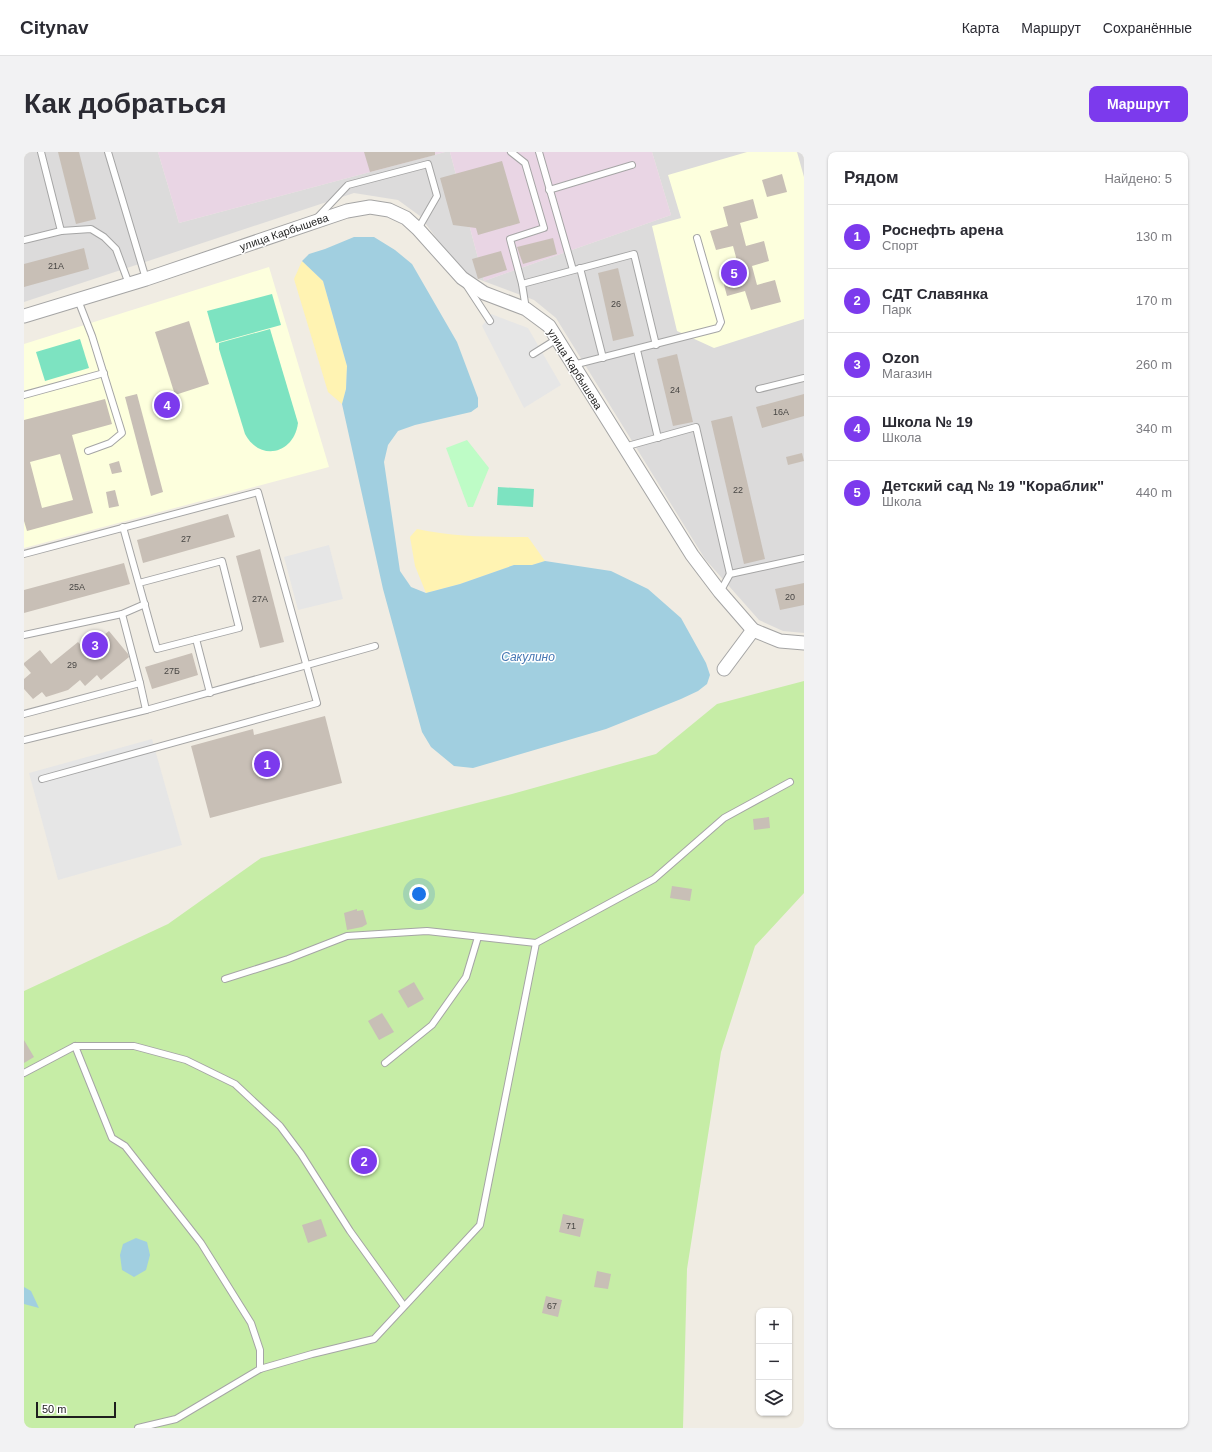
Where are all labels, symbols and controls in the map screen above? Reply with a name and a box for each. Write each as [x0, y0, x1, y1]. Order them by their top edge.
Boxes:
text: Citynav [20, 17, 89, 38]
text: Карта [962, 20, 999, 36]
text: Маршрут [1021, 20, 1081, 36]
text: Сохранённые [1103, 20, 1192, 36]
button: Маршрут [1089, 86, 1188, 122]
text: Как добраться [24, 88, 226, 119]
text: Рядом [844, 168, 899, 187]
text: Найдено: 5 [1104, 171, 1172, 186]
street label: улица Карбышева [238, 211, 331, 253]
text: Роснефть арена [882, 221, 1003, 238]
text: 1 [853, 229, 861, 244]
text: 130 m [1136, 229, 1172, 244]
text: Спорт [882, 238, 919, 253]
pin: 5 [721, 258, 747, 288]
house number: 21А [48, 261, 64, 271]
text: СДТ Славянка [882, 285, 988, 302]
text: 2 [853, 293, 861, 308]
text: 170 m [1136, 293, 1172, 308]
house number: 26 [611, 299, 621, 309]
text: Парк [882, 302, 912, 317]
street label: улица Карбышева [545, 326, 605, 412]
text: Ozon [882, 349, 920, 366]
text: 3 [853, 357, 861, 372]
text: 260 m [1136, 357, 1172, 372]
text: Магазин [882, 366, 932, 381]
house number: 24 [670, 385, 680, 395]
pin: 4 [154, 390, 180, 420]
house number: 16А [773, 407, 789, 417]
text: Школа № 19 [882, 413, 973, 430]
text: 4 [853, 421, 861, 436]
text: 340 m [1136, 421, 1172, 436]
text: Школа [882, 430, 922, 445]
text: Детский сад № 19 "Кораблик" [882, 477, 1104, 494]
house number: 22 [733, 485, 743, 495]
text: 5 [853, 485, 861, 500]
text: 440 m [1136, 485, 1172, 500]
text: Школа [882, 494, 922, 509]
house number: 27 [181, 534, 191, 544]
house number: 25А [69, 582, 85, 592]
house number: 20 [785, 592, 795, 602]
house number: 27А [252, 594, 268, 604]
pin: 3 [82, 630, 108, 660]
water label: Сакулино [501, 650, 555, 664]
house number: 29 [67, 660, 77, 670]
house number: 27Б [164, 666, 180, 676]
pin: 1 [254, 749, 280, 779]
your location [409, 884, 429, 904]
pin: 2 [351, 1146, 377, 1176]
house number: 71 [566, 1221, 576, 1231]
house number: 67 [547, 1301, 557, 1311]
map controls [756, 1308, 792, 1416]
button: + [756, 1308, 792, 1344]
button: − [756, 1344, 792, 1380]
button: layers [756, 1380, 792, 1416]
scale bar [36, 1400, 116, 1419]
text: 50 m [42, 1403, 66, 1415]

